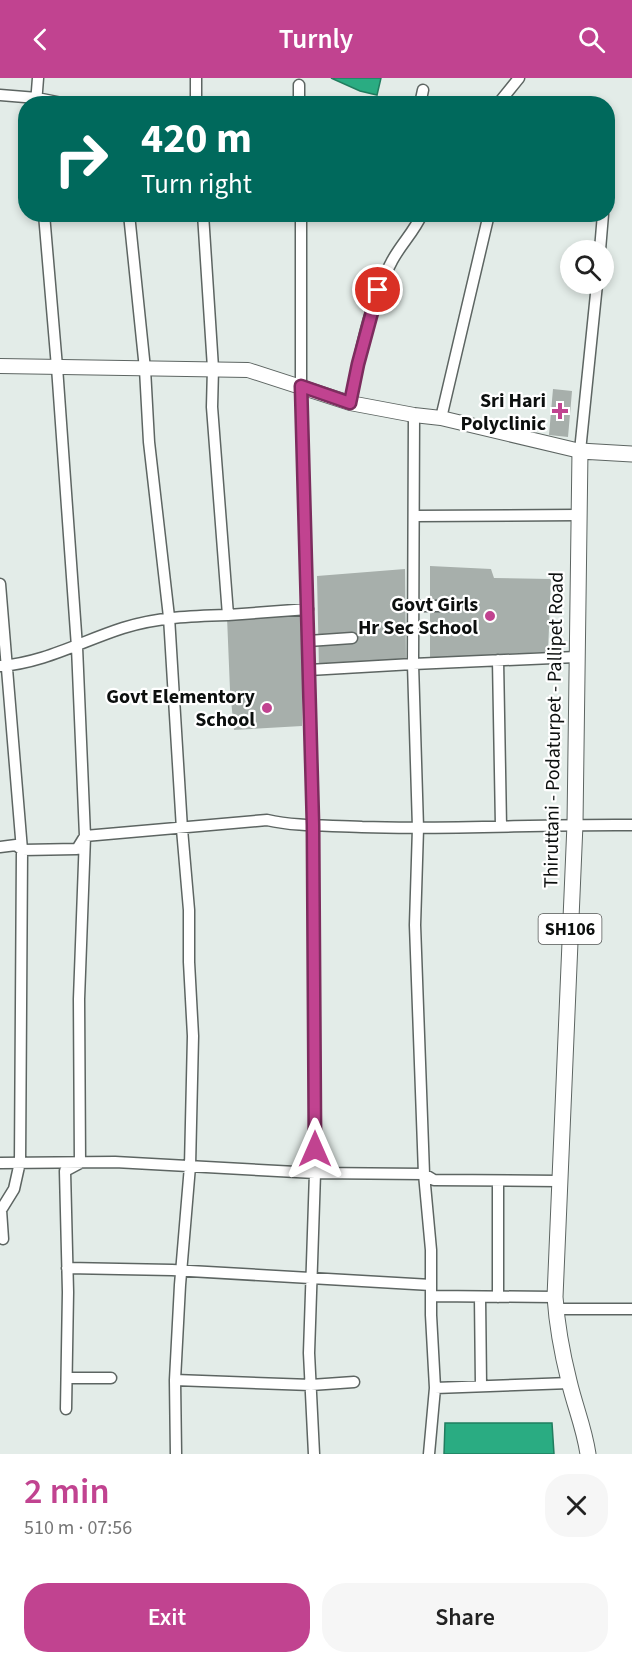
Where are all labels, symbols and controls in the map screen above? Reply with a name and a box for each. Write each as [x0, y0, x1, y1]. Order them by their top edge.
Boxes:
text: Turnly [279, 20, 353, 59]
icon: back [24, 23, 57, 56]
icon: search [575, 23, 608, 56]
text: 420 m [141, 109, 252, 169]
icon: right [42, 120, 120, 198]
text: Turn right [141, 165, 252, 204]
map controls [560, 240, 614, 294]
button: search [560, 240, 614, 294]
pin [352, 264, 403, 315]
icon: arrive [361, 273, 394, 306]
place label: Sri Hari Polyclinic [461, 387, 546, 438]
marker: Sri Hari Polyclinic [551, 402, 569, 420]
street label: Thiruttani - Podaturpet - Pallipet Road [537, 572, 571, 888]
place label: Govt Girls Hr Sec School [358, 591, 478, 642]
marker: Govt Girls Hr Sec School [483, 609, 497, 623]
place label: Govt Elementory School [106, 683, 256, 734]
marker: Govt Elementory School [260, 701, 274, 715]
road number: SH106 [538, 914, 602, 944]
position arrow [283, 1117, 347, 1181]
text: 2 min [24, 1466, 110, 1517]
button: close [545, 1474, 608, 1537]
text: 510 m · 07:56 [24, 1514, 132, 1542]
button: Exit [24, 1583, 310, 1652]
button: Share [322, 1583, 608, 1652]

